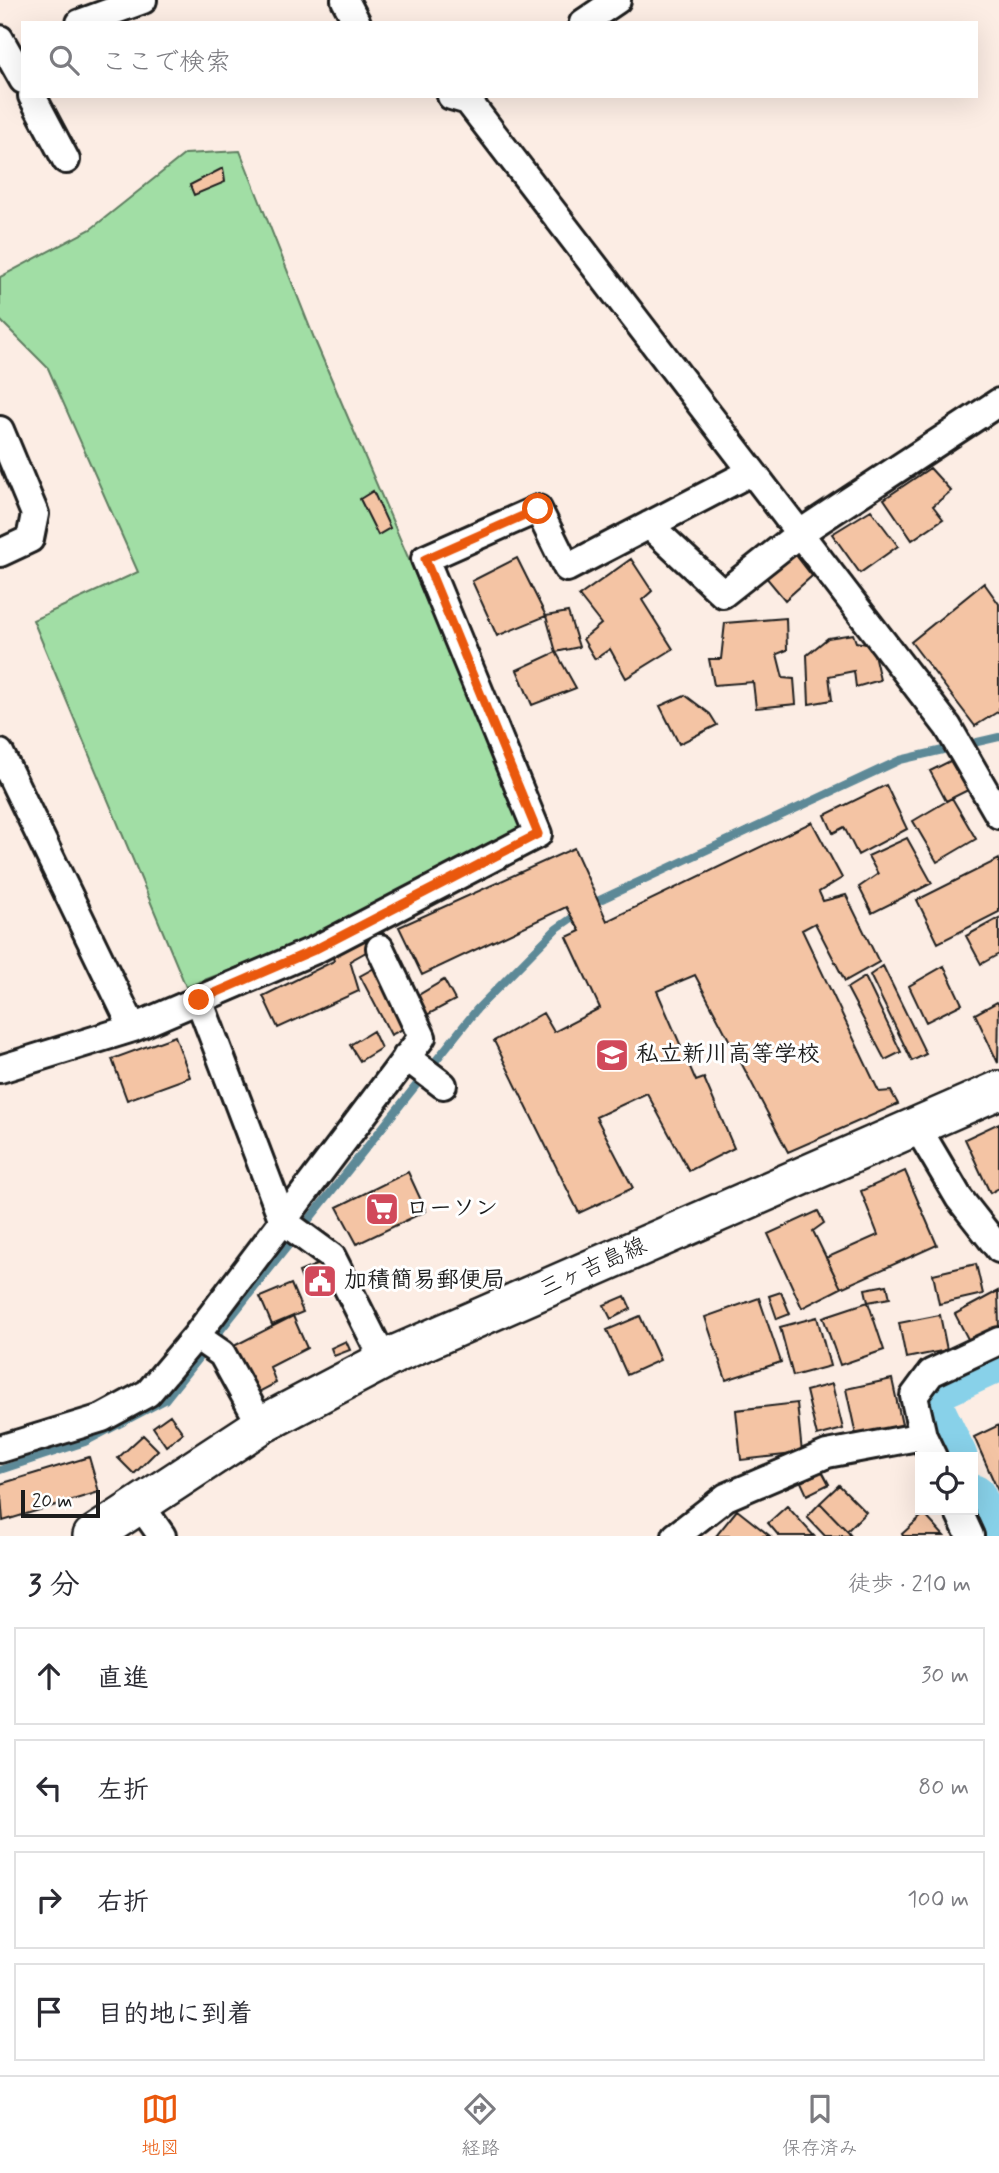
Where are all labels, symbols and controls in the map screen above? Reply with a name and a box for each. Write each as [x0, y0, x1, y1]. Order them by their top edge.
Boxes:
search box [21, 21, 978, 98]
icon: search [45, 41, 83, 79]
text: ここで検索 [101, 46, 231, 80]
route start [522, 493, 553, 524]
route end [183, 984, 214, 1015]
school or university icon: 私立新川高等学校 [593, 1036, 631, 1074]
place label: 私立新川高等学校 [636, 1040, 820, 1070]
supermarket icon: ローソン [363, 1190, 401, 1228]
place label: ローソン [406, 1194, 498, 1224]
street label: 三ヶ吉島線 [534, 1231, 652, 1305]
public building icon: 加積簡易郵便局 [301, 1262, 339, 1300]
place label: 加積簡易郵便局 [344, 1266, 505, 1296]
map controls [915, 1452, 978, 1515]
button: locate [915, 1452, 978, 1515]
scale bar [21, 1487, 100, 1519]
text: 20 m [32, 1489, 72, 1514]
text: 3 分 [28, 1566, 80, 1605]
text: 徒歩 · 210 m [848, 1570, 971, 1600]
icon: ahead [30, 1657, 68, 1695]
text: 30 m [921, 1661, 969, 1691]
text: 直進 [97, 1662, 149, 1696]
icon: left [30, 1769, 68, 1807]
text: 80 m [918, 1773, 969, 1803]
text: 左折 [97, 1774, 149, 1808]
icon: right [30, 1881, 68, 1919]
text: 100 m [907, 1885, 969, 1915]
text: 右折 [97, 1886, 149, 1920]
icon: arrive [30, 1993, 68, 2031]
text: 目的地に到着 [97, 1998, 253, 2032]
tab: 地図 [141, 2090, 179, 2161]
tab: 経路 [461, 2090, 500, 2161]
tab: 保存済み [782, 2090, 858, 2161]

